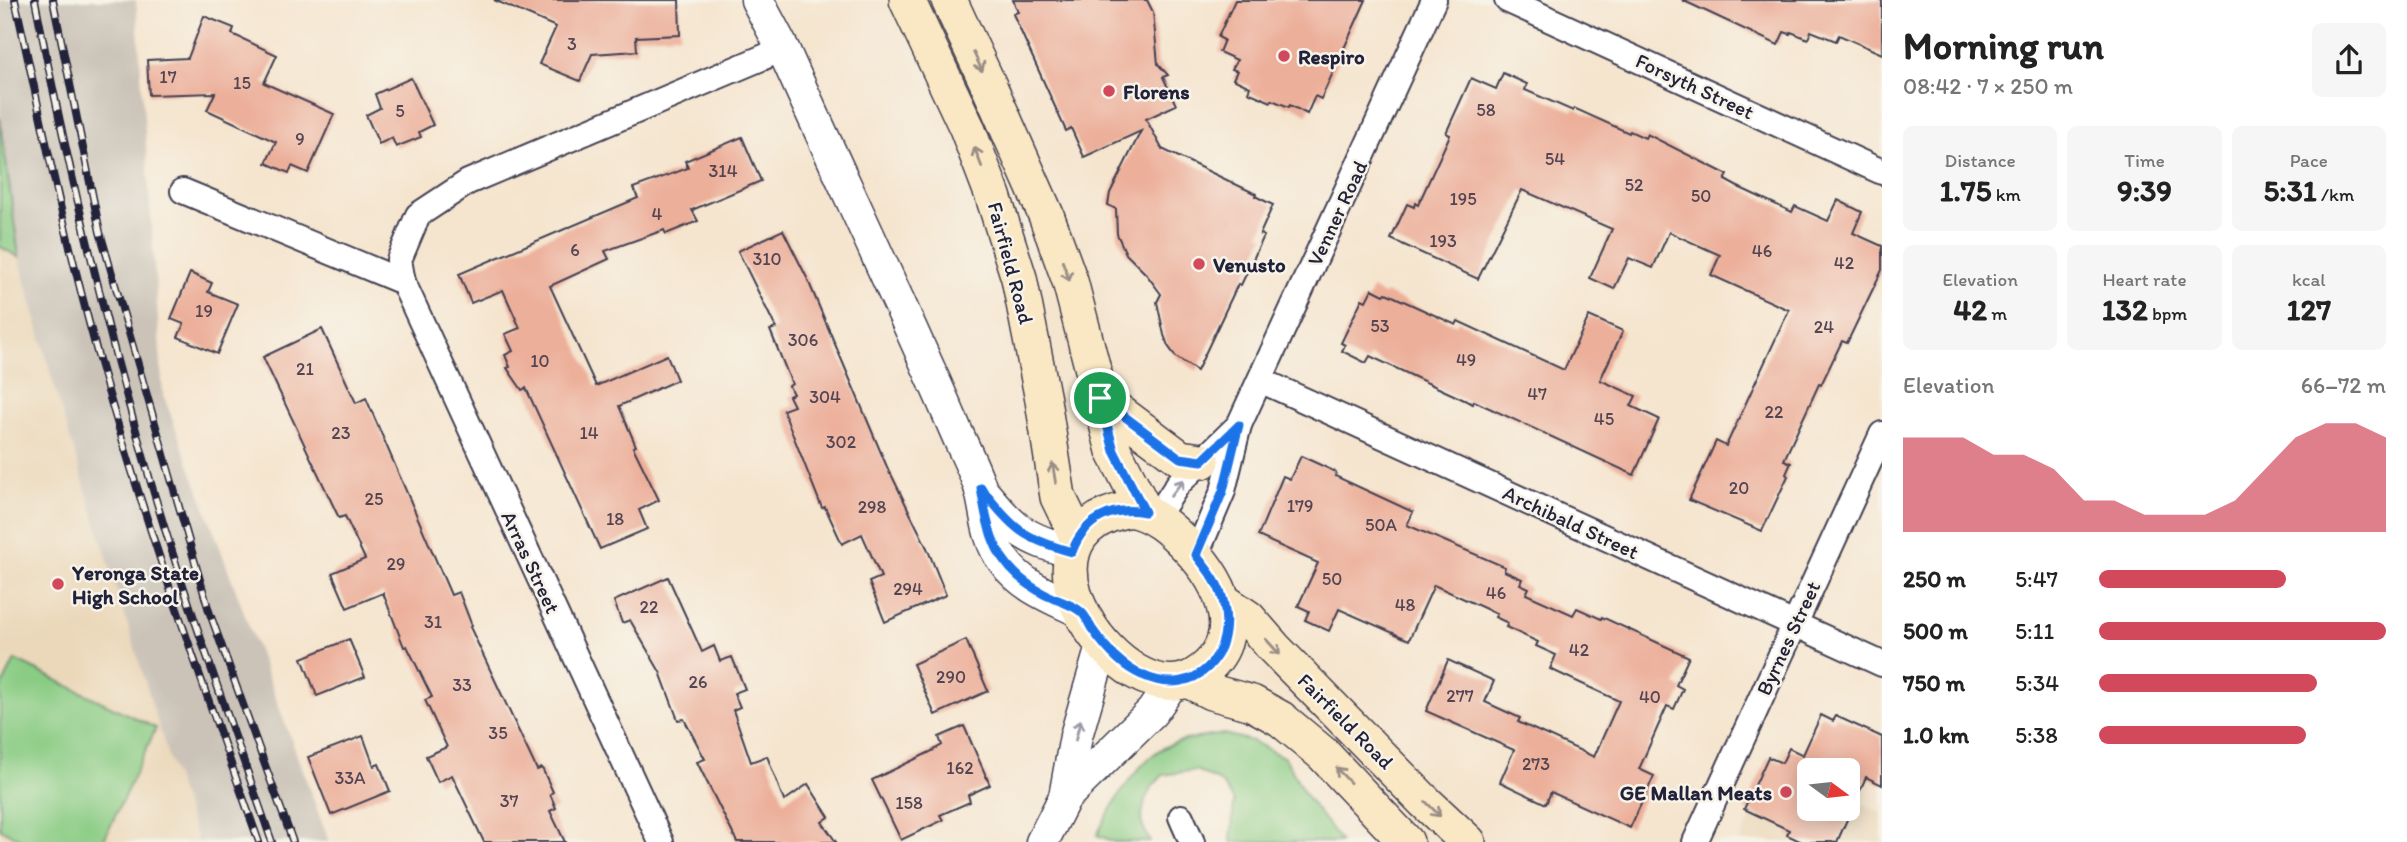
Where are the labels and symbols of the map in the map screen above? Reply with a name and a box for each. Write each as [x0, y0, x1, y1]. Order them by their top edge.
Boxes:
house number: 3 [567, 33, 577, 55]
place label: Respiro [1298, 44, 1365, 70]
marker: Respiro [1276, 48, 1292, 64]
street label: Forsyth Street [1632, 48, 1758, 124]
one-way arrow [972, 51, 985, 72]
house number: 17 [159, 66, 177, 88]
house number: 15 [233, 72, 251, 94]
place label: Florens [1123, 79, 1190, 104]
marker: Florens [1101, 83, 1117, 99]
house number: 58 [1476, 99, 1496, 121]
house number: 5 [395, 100, 405, 122]
house number: 9 [295, 128, 305, 150]
one-way arrow [971, 147, 984, 169]
house number: 54 [1545, 148, 1565, 170]
street label: Venner Road [1302, 156, 1372, 270]
house number: 314 [709, 160, 738, 182]
house number: 52 [1625, 174, 1644, 196]
house number: 50 [1691, 185, 1711, 207]
house number: 195 [1449, 188, 1477, 210]
street label: Fairfield Road [983, 199, 1039, 327]
house number: 4 [652, 203, 663, 225]
house number: 193 [1429, 230, 1457, 252]
house number: 6 [570, 239, 580, 261]
house number: 46 [1752, 240, 1772, 262]
house number: 310 [752, 248, 782, 270]
place label: Venusto [1213, 252, 1286, 277]
house number: 42 [1834, 252, 1855, 274]
marker: Venusto [1191, 256, 1207, 272]
one-way arrow [1061, 260, 1074, 282]
house number: 19 [195, 300, 213, 322]
house number: 53 [1370, 315, 1390, 337]
house number: 24 [1814, 316, 1834, 338]
house number: 306 [788, 329, 818, 351]
house number: 49 [1456, 349, 1476, 371]
house number: 10 [530, 350, 550, 372]
house number: 21 [296, 358, 314, 380]
pin [1070, 368, 1130, 428]
house number: 47 [1527, 383, 1547, 405]
house number: 304 [809, 386, 841, 408]
house number: 22 [1765, 401, 1784, 423]
house number: 45 [1594, 408, 1614, 430]
house number: 23 [331, 422, 351, 444]
house number: 14 [579, 422, 599, 444]
house number: 302 [826, 431, 857, 453]
one-way arrow [1048, 462, 1061, 485]
house number: 20 [1729, 477, 1749, 499]
one-way arrow [1169, 479, 1184, 498]
street label: Archibald Street [1499, 480, 1643, 564]
house number: 25 [365, 488, 383, 510]
house number: 179 [1287, 495, 1313, 517]
house number: 298 [858, 496, 887, 518]
street label: Arras Street [496, 507, 566, 617]
house number: 18 [606, 508, 624, 530]
house number: 50A [1365, 514, 1398, 536]
house number: 29 [387, 553, 405, 575]
place label: Yeronga State High School [71, 560, 199, 610]
house number: 50 [1322, 568, 1342, 590]
marker: Yeronga State High School [50, 576, 66, 592]
street label: Byrnes Street [1751, 577, 1825, 699]
house number: 294 [893, 578, 923, 600]
house number: 46 [1486, 582, 1506, 604]
house number: 48 [1395, 594, 1415, 616]
house number: 22 [640, 596, 659, 618]
house number: 31 [424, 611, 442, 633]
one-way arrow [1265, 638, 1281, 656]
house number: 42 [1569, 639, 1590, 661]
house number: 290 [936, 666, 966, 688]
street label: Fairfield Road [1293, 668, 1399, 774]
house number: 26 [689, 671, 708, 693]
house number: 33 [452, 674, 472, 696]
house number: 277 [1446, 685, 1474, 707]
house number: 40 [1639, 686, 1661, 708]
one-way arrow [1072, 719, 1085, 742]
house number: 35 [488, 722, 508, 744]
house number: 273 [1522, 753, 1550, 775]
house number: 162 [946, 757, 974, 779]
north arrow [1797, 758, 1860, 821]
house number: 33A [334, 767, 366, 789]
one-way arrow [1334, 767, 1351, 784]
place label: GE Mallan Meats [1620, 780, 1772, 805]
marker: GE Mallan Meats [1778, 784, 1794, 800]
house number: 37 [500, 790, 518, 812]
house number: 158 [895, 792, 923, 814]
one-way arrow [1424, 801, 1441, 818]

